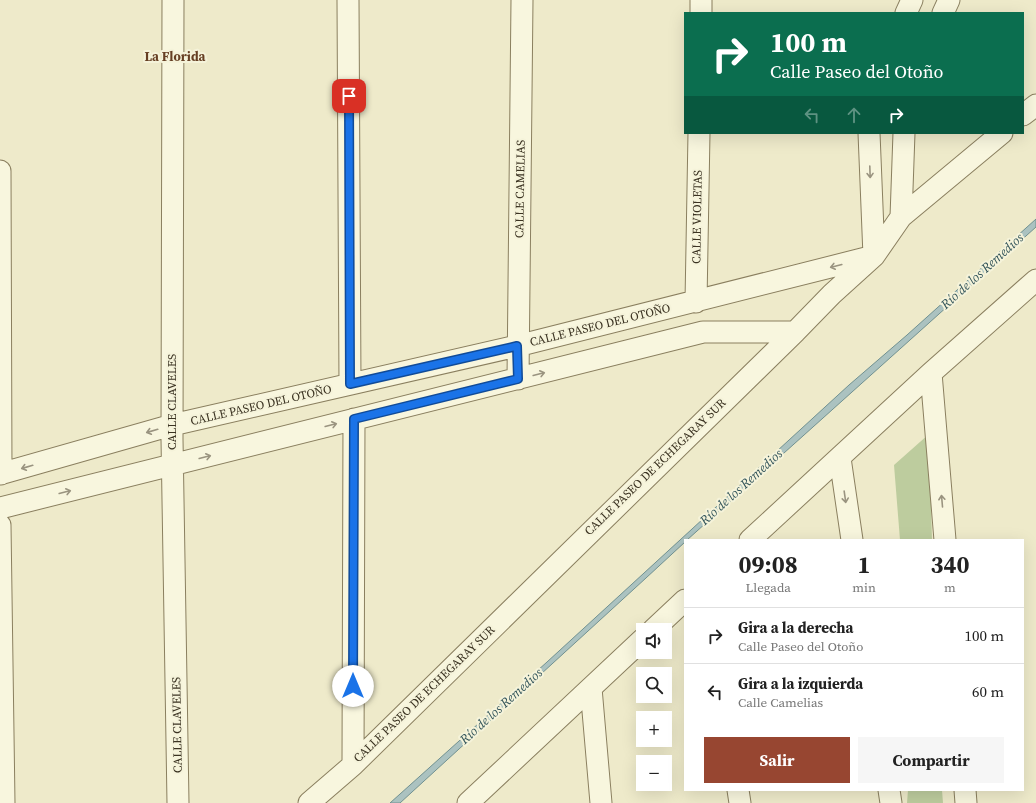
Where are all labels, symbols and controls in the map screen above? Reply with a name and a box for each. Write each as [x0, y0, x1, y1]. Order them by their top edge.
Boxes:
text: 100 m [770, 23, 847, 61]
icon: right [704, 28, 756, 80]
district label: La Florida [145, 48, 206, 65]
text: Calle Paseo del Otoño [770, 59, 943, 84]
pin [332, 79, 366, 113]
icon: arrive [338, 85, 360, 107]
icon: left [801, 104, 823, 126]
icon: ahead [843, 104, 865, 126]
icon: right [885, 104, 907, 126]
street label: CALLE CAMELIAS [511, 140, 529, 238]
one-way arrow [867, 165, 874, 178]
street label: CALLE VIOLETAS [688, 170, 706, 264]
water label: Río de los Remedios [936, 229, 1027, 313]
one-way arrow [830, 263, 843, 270]
street label: CALLE PASEO DEL OTOÑO [528, 300, 672, 350]
street label: CALLE CLAVELES [164, 354, 180, 450]
one-way arrow [532, 369, 545, 377]
street label: CALLE PASEO DEL OTOÑO [189, 381, 333, 429]
street label: CALLE PASEO DE ECHEGARAY SUR [581, 395, 729, 539]
one-way arrow [324, 421, 337, 428]
one-way arrow [145, 428, 158, 435]
water label: Río de los Remedios [695, 445, 786, 529]
one-way arrow [198, 453, 211, 460]
one-way arrow [20, 464, 33, 471]
one-way arrow [58, 487, 71, 495]
one-way arrow [841, 490, 849, 503]
one-way arrow [938, 495, 945, 508]
text: 09:08 [739, 548, 798, 581]
text: 1 [858, 548, 871, 581]
text: 340 [930, 548, 969, 581]
text: Llegada [746, 579, 791, 596]
text: min [852, 579, 876, 596]
text: m [944, 579, 956, 596]
text: Gira a la derecha [738, 617, 853, 638]
street label: CALLE PASEO DE ECHEGARAY SUR [350, 622, 498, 766]
map controls [636, 623, 672, 791]
button: sound [636, 623, 672, 659]
icon: right [704, 625, 726, 647]
text: 100 m [964, 625, 1004, 646]
text: Calle Paseo del Otoño [738, 638, 863, 655]
water label: Río de los Remedios [455, 664, 546, 748]
position arrow [332, 665, 374, 707]
button: search [636, 667, 672, 703]
text: Gira a la izquierda [738, 673, 863, 694]
street label: CALLE CLAVELES [168, 677, 186, 773]
icon: left [704, 681, 726, 703]
text: 60 m [972, 681, 1004, 702]
text: Calle Camelias [738, 694, 823, 711]
button: + [636, 711, 672, 747]
button: Salir [704, 737, 850, 783]
button: Compartir [858, 737, 1004, 783]
button: − [636, 755, 672, 791]

